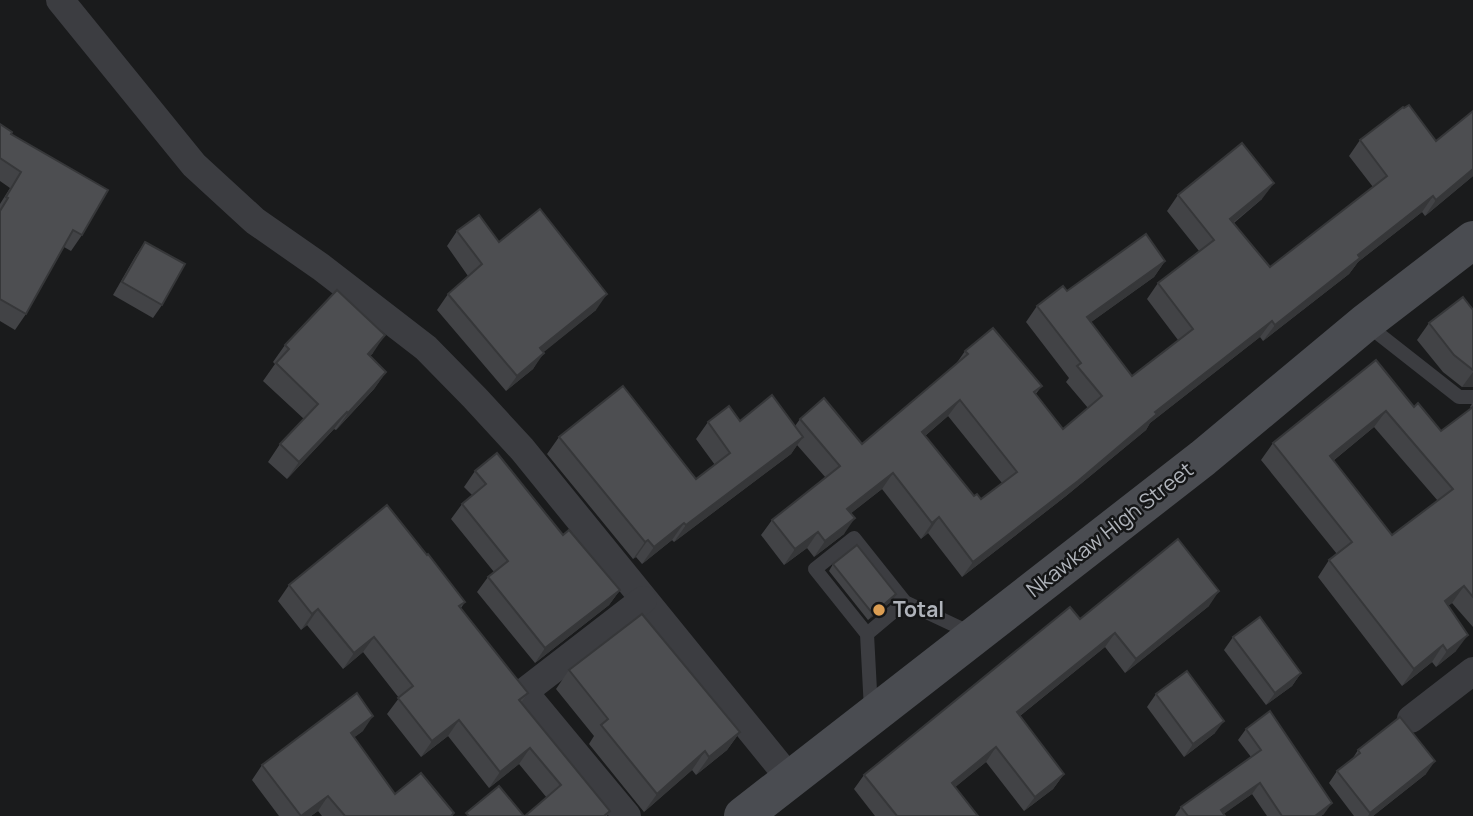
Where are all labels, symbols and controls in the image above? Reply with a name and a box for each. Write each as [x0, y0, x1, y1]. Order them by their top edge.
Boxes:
street label: Nkawkaw High Street [1020, 455, 1198, 603]
place label: Total [893, 595, 944, 623]
marker: Total [871, 602, 887, 618]

